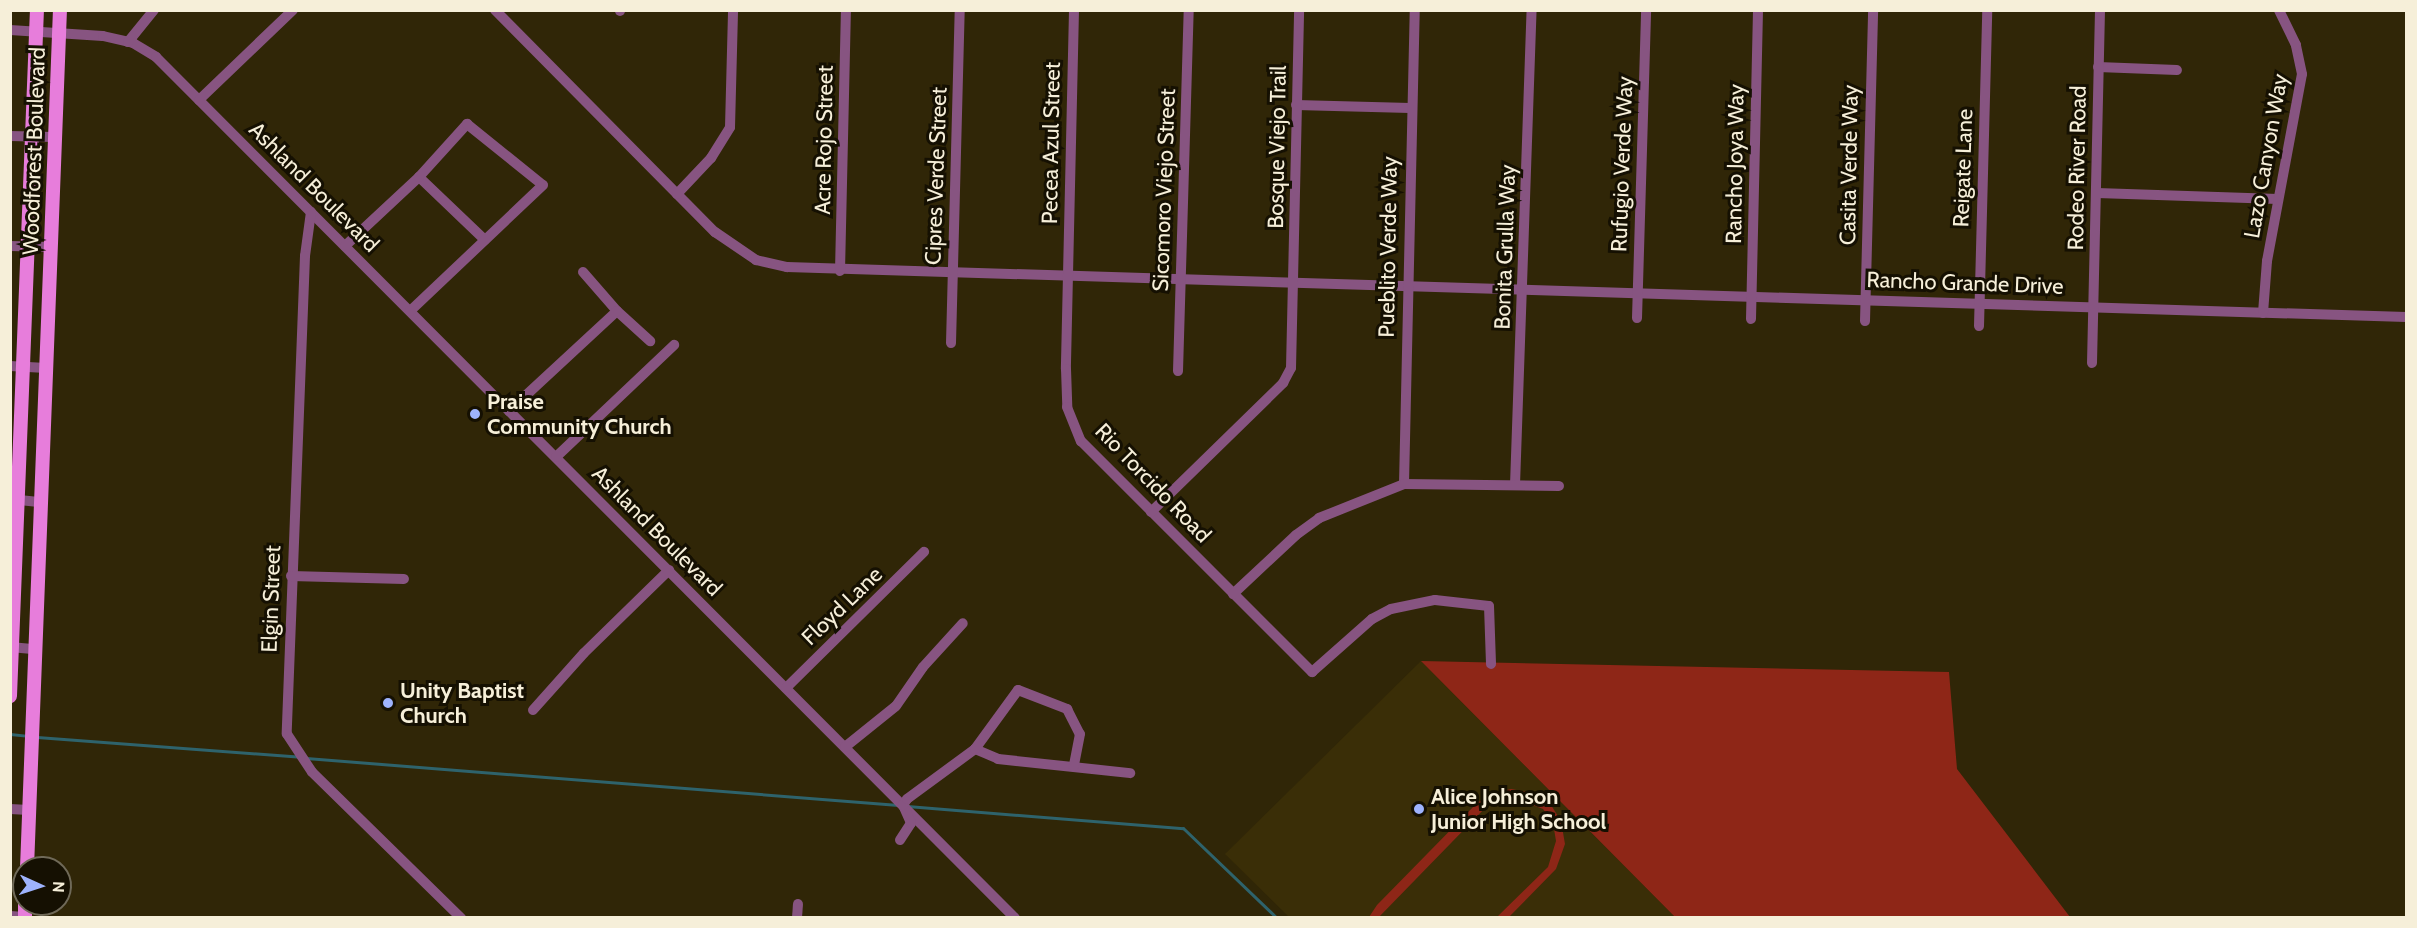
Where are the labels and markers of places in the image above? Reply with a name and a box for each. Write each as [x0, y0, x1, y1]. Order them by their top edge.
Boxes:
place label: Praise Community Church [487, 388, 672, 440]
marker: Praise Community Church [468, 407, 482, 421]
place label: Unity Baptist Church [400, 677, 524, 728]
marker: Unity Baptist Church [381, 696, 395, 710]
place label: Alice Johnson Junior High School [1431, 783, 1606, 834]
marker: Alice Johnson Junior High School [1412, 802, 1426, 816]

